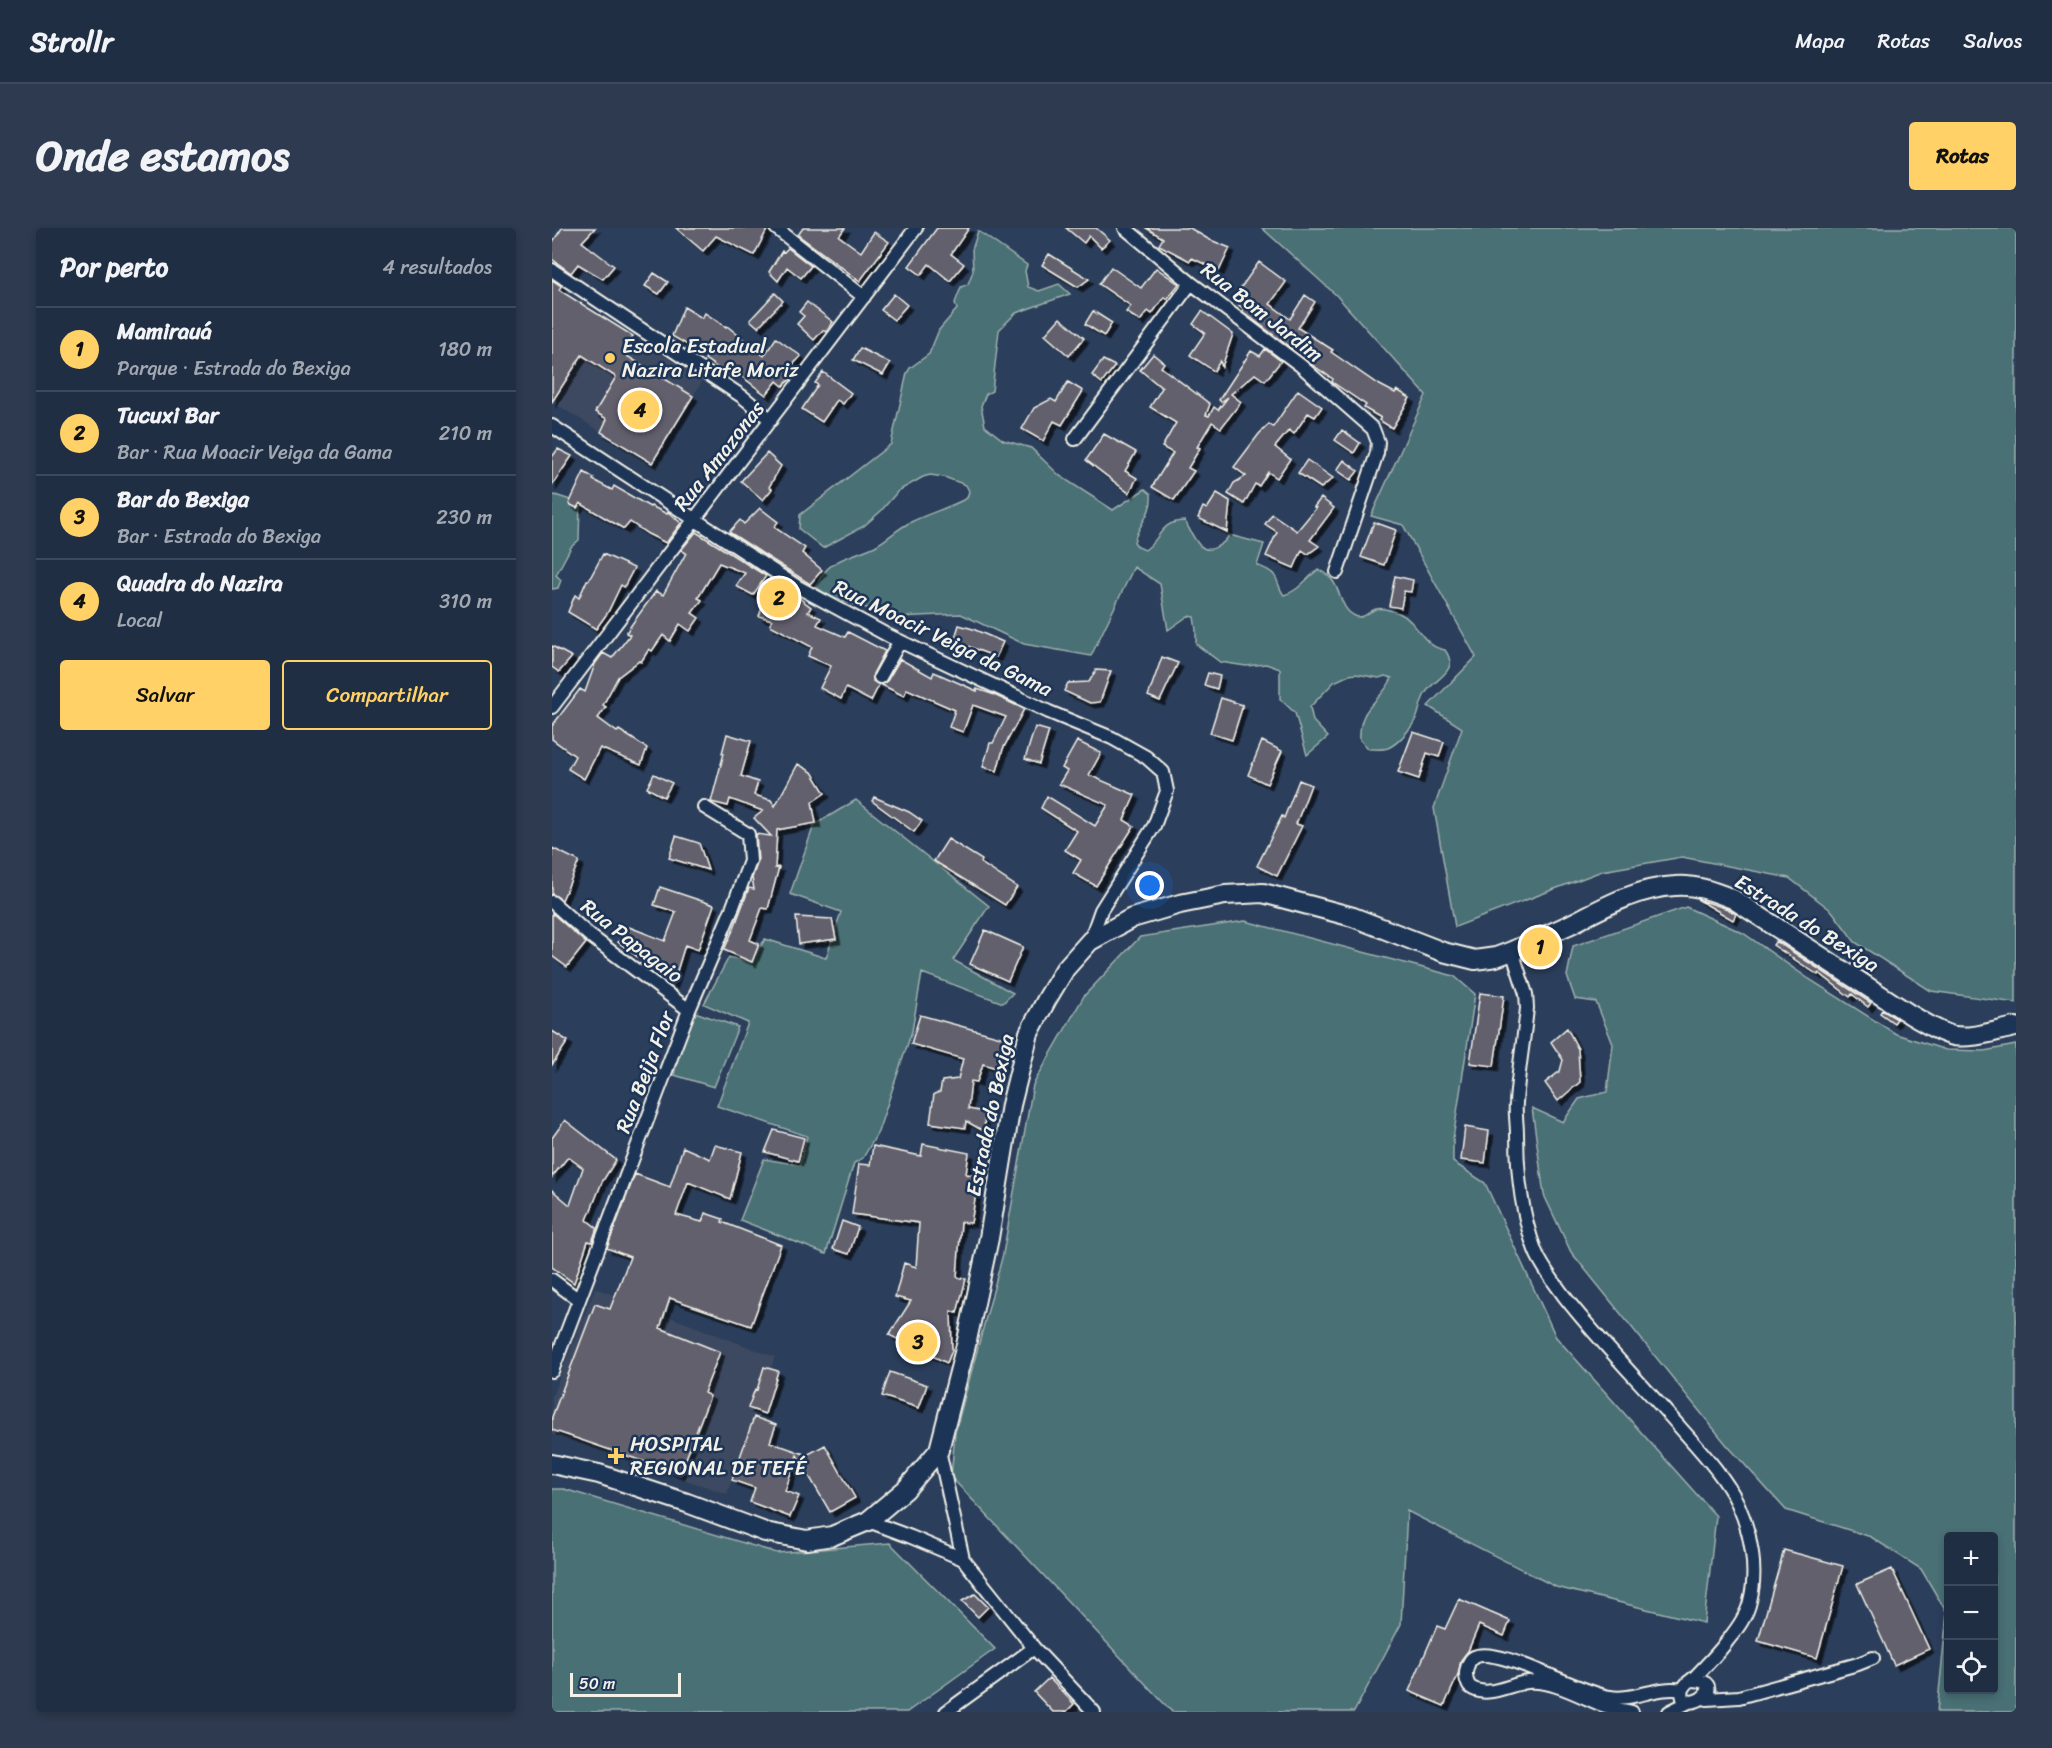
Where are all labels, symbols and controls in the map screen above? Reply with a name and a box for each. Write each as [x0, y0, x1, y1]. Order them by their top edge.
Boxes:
text: Strollr [30, 17, 113, 66]
text: Mapa [1795, 22, 1844, 60]
text: Rotas [1877, 22, 1930, 60]
text: Salvos [1963, 22, 2022, 60]
text: Onde estamos [36, 119, 290, 193]
button: Rotas [1909, 122, 2016, 190]
text: Por perto [60, 244, 168, 290]
text: 4 resultados [383, 250, 492, 285]
street label: Rua Bom Jardim [1192, 252, 1332, 372]
text: Mamirauá [117, 312, 212, 351]
place label: Escola Estadual Nazira Litafe Moriz [622, 327, 799, 389]
text: 1 [75, 332, 84, 367]
text: 180 m [438, 332, 492, 367]
text: Parque · Estrada do Bexiga [117, 351, 351, 386]
marker: Escola Estadual Nazira Litafe Moriz [603, 351, 617, 365]
pin: 4 [620, 388, 659, 432]
street label: Rua Amazonas [663, 392, 775, 520]
text: Tucuxi Bar [117, 396, 219, 435]
text: 2 [74, 416, 85, 451]
text: 210 m [439, 416, 492, 451]
text: Bar · Rua Moacir Veiga da Gama [117, 435, 392, 470]
text: Bar do Bexiga [117, 480, 249, 519]
text: 3 [74, 500, 85, 535]
text: 230 m [436, 500, 492, 535]
text: Bar · Estrada do Bexiga [117, 519, 321, 554]
text: Quadra do Nazira [117, 564, 283, 603]
street label: Rua Moacir Veiga da Gama [827, 568, 1060, 708]
pin: 2 [760, 576, 798, 620]
text: 4 [73, 584, 86, 619]
text: 310 m [439, 584, 492, 619]
text: Local [117, 603, 162, 638]
button: Salvar [60, 660, 270, 730]
button: Compartilhar [282, 660, 492, 730]
street label: Estrada do Bexiga [1727, 863, 1888, 983]
your location [1135, 871, 1164, 900]
street label: Rua Papagaio [572, 888, 692, 994]
pin: 1 [1520, 924, 1560, 970]
street label: Rua Beija Flor [604, 1004, 686, 1139]
street label: Estrada do Bexiga [954, 1030, 1026, 1200]
pin: 3 [898, 1320, 938, 1364]
place label: HOSPITAL REGIONAL DE TEFÉ [630, 1425, 807, 1487]
marker: HOSPITAL REGIONAL DE TEFÉ [607, 1447, 625, 1465]
map controls [1944, 1532, 1998, 1694]
button: + [1944, 1532, 1998, 1586]
button: − [1944, 1586, 1998, 1640]
button: locate [1944, 1640, 1998, 1694]
text: 50 m [579, 1669, 615, 1698]
scale bar [570, 1670, 681, 1698]

